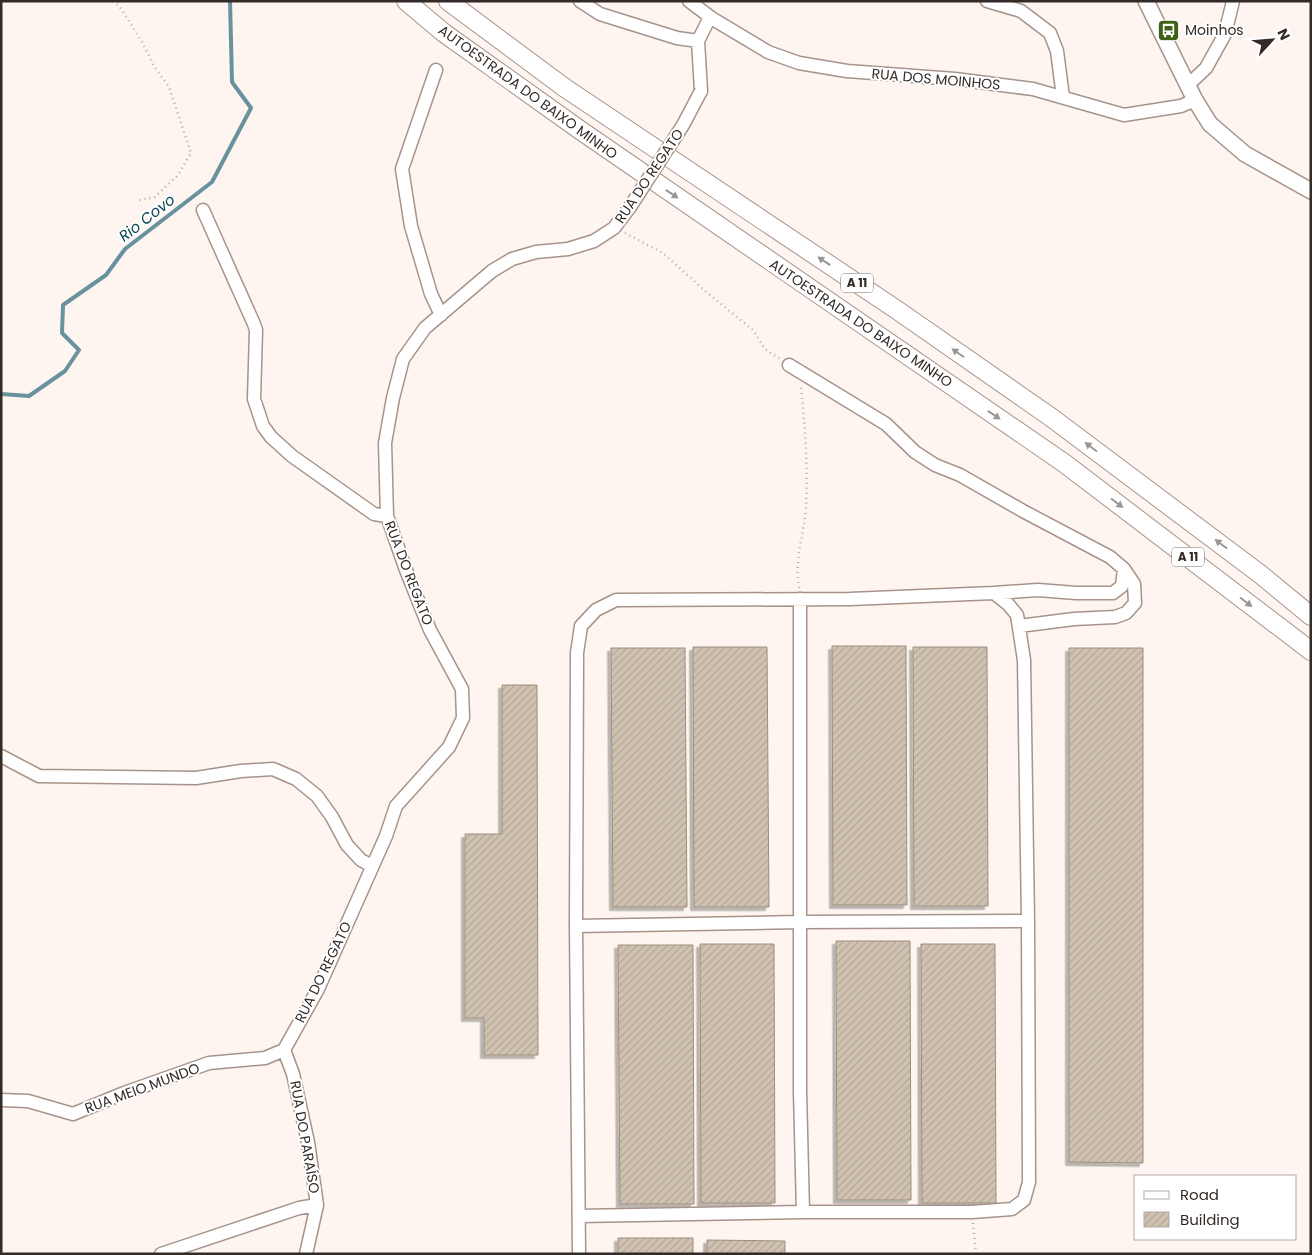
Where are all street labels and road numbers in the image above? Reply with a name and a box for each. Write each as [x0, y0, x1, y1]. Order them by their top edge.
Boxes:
street label: AUTOESTRADA DO BAIXO MINHO [434, 20, 622, 164]
street label: RUA DOS MOINHOS [871, 63, 1001, 95]
street label: RUA DO REGATO [610, 125, 688, 227]
street label: AUTOESTRADA DO BAIXO MINHO [765, 254, 957, 392]
road number: A 11 [841, 274, 873, 292]
street label: RUA DO REGATO [380, 518, 438, 628]
road number: A 11 [1172, 548, 1204, 566]
street label: RUA DO REGATO [290, 918, 356, 1026]
street label: RUA MEIO MUNDO [82, 1058, 202, 1118]
street label: RUA DO PARAÍSO [285, 1079, 325, 1195]

